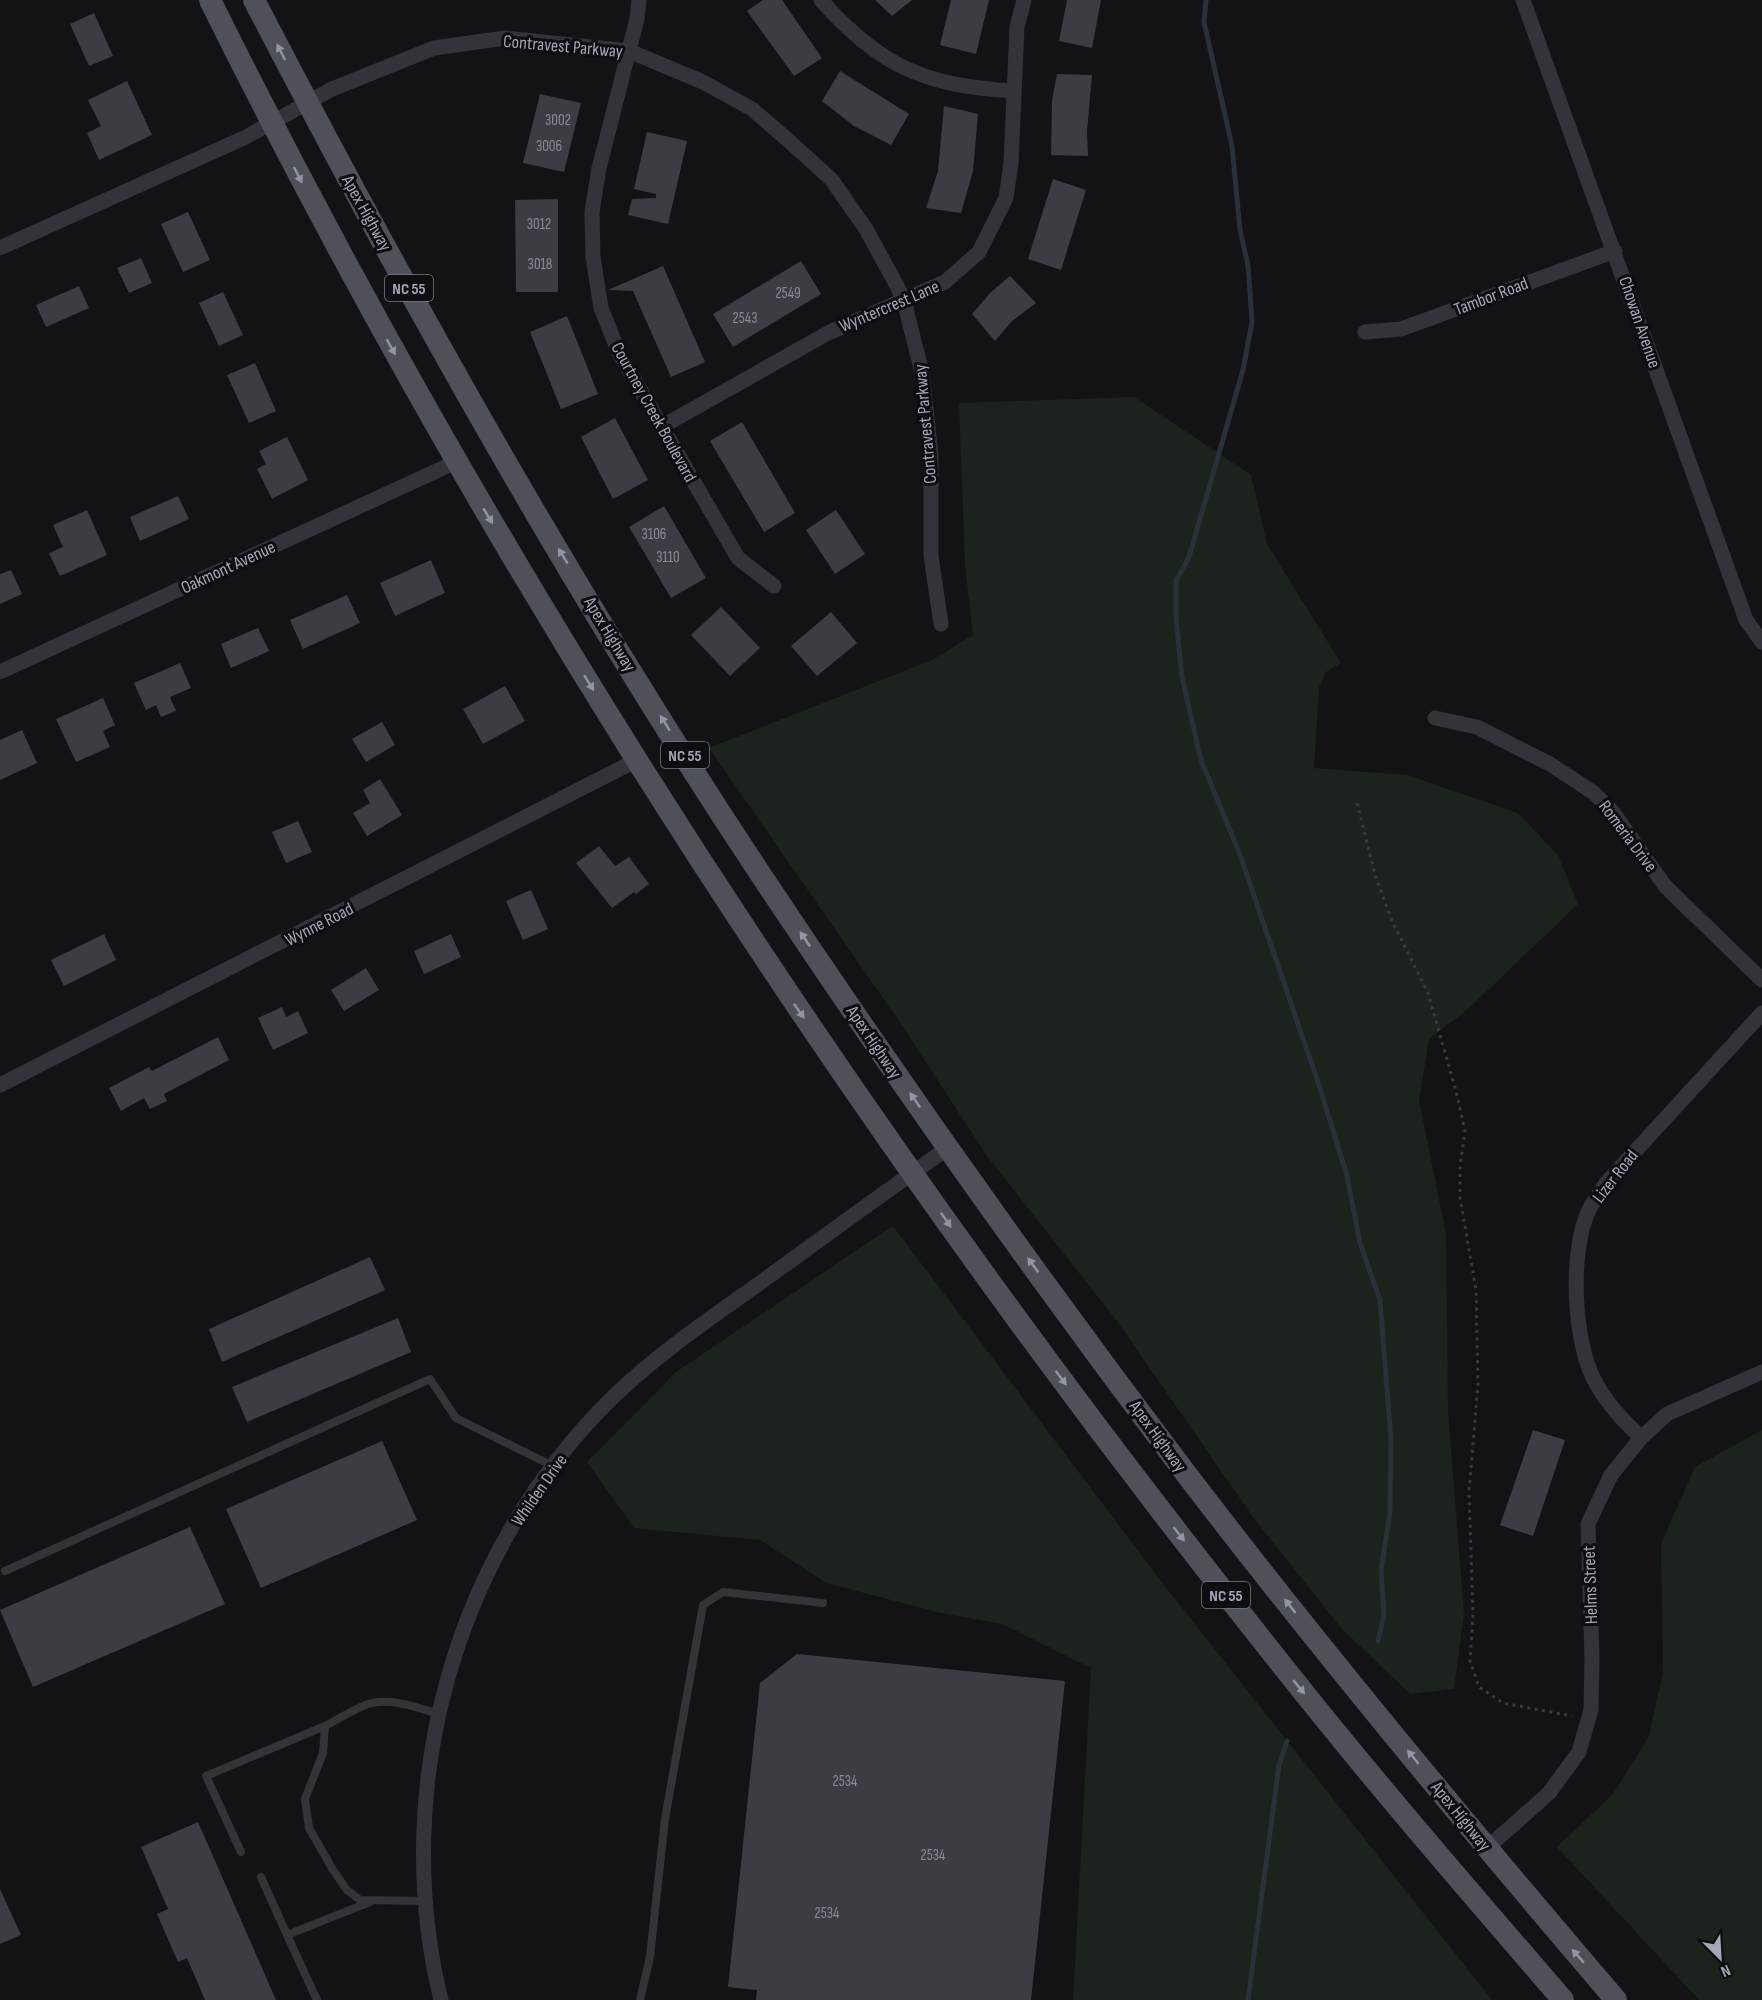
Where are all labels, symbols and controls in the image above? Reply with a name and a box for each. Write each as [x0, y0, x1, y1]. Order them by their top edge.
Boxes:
street label: Contravest Parkway [502, 31, 624, 62]
one-way arrow [276, 43, 286, 60]
house number: 3002 [545, 111, 571, 130]
house number: 3006 [536, 137, 562, 156]
one-way arrow [294, 167, 303, 184]
street label: Apex Highway [337, 171, 396, 255]
house number: 3012 [527, 215, 551, 234]
house number: 3018 [528, 255, 552, 274]
street label: Tambor Road [1451, 273, 1531, 320]
street label: Chowan Avenue [1614, 274, 1665, 371]
road number: NC 55 [385, 275, 433, 301]
street label: Wyntercrest Lane [836, 276, 942, 337]
house number: 2549 [775, 284, 801, 303]
house number: 2543 [733, 309, 757, 328]
one-way arrow [386, 339, 396, 356]
street label: Courtney Creek Boulevard [606, 339, 701, 486]
street label: Contravest Parkway [910, 363, 941, 485]
one-way arrow [483, 508, 493, 525]
house number: 3106 [642, 525, 666, 544]
street label: Oakmont Avenue [178, 536, 279, 598]
one-way arrow [558, 547, 568, 564]
house number: 3110 [656, 548, 680, 567]
street label: Apex Highway [579, 592, 640, 675]
one-way arrow [583, 675, 594, 691]
one-way arrow [659, 715, 670, 731]
road number: NC 55 [661, 742, 709, 768]
street label: Romeria Drive [1594, 796, 1661, 876]
street label: Wynne Road [281, 898, 357, 951]
one-way arrow [799, 931, 810, 948]
street label: Apex Highway [841, 1001, 906, 1083]
one-way arrow [793, 1002, 805, 1018]
one-way arrow [909, 1093, 921, 1109]
street label: Lizer Road [1588, 1146, 1643, 1207]
one-way arrow [940, 1213, 952, 1228]
one-way arrow [1027, 1258, 1039, 1274]
one-way arrow [1055, 1370, 1067, 1386]
street label: Apex Highway [1124, 1396, 1191, 1476]
street label: Whilden Drive [507, 1450, 572, 1530]
one-way arrow [1172, 1526, 1184, 1541]
street label: Helms Street [1579, 1545, 1602, 1625]
road number: NC 55 [1202, 1582, 1250, 1608]
one-way arrow [1285, 1598, 1297, 1613]
one-way arrow [1292, 1679, 1305, 1694]
one-way arrow [1407, 1750, 1420, 1765]
house number: 2534 [833, 1772, 857, 1791]
street label: Apex Highway [1426, 1777, 1495, 1855]
house number: 2534 [921, 1846, 945, 1865]
house number: 2534 [815, 1904, 839, 1923]
north arrow [1690, 1928, 1750, 1988]
one-way arrow [1572, 1949, 1585, 1964]
text: N [1718, 1960, 1733, 1981]

